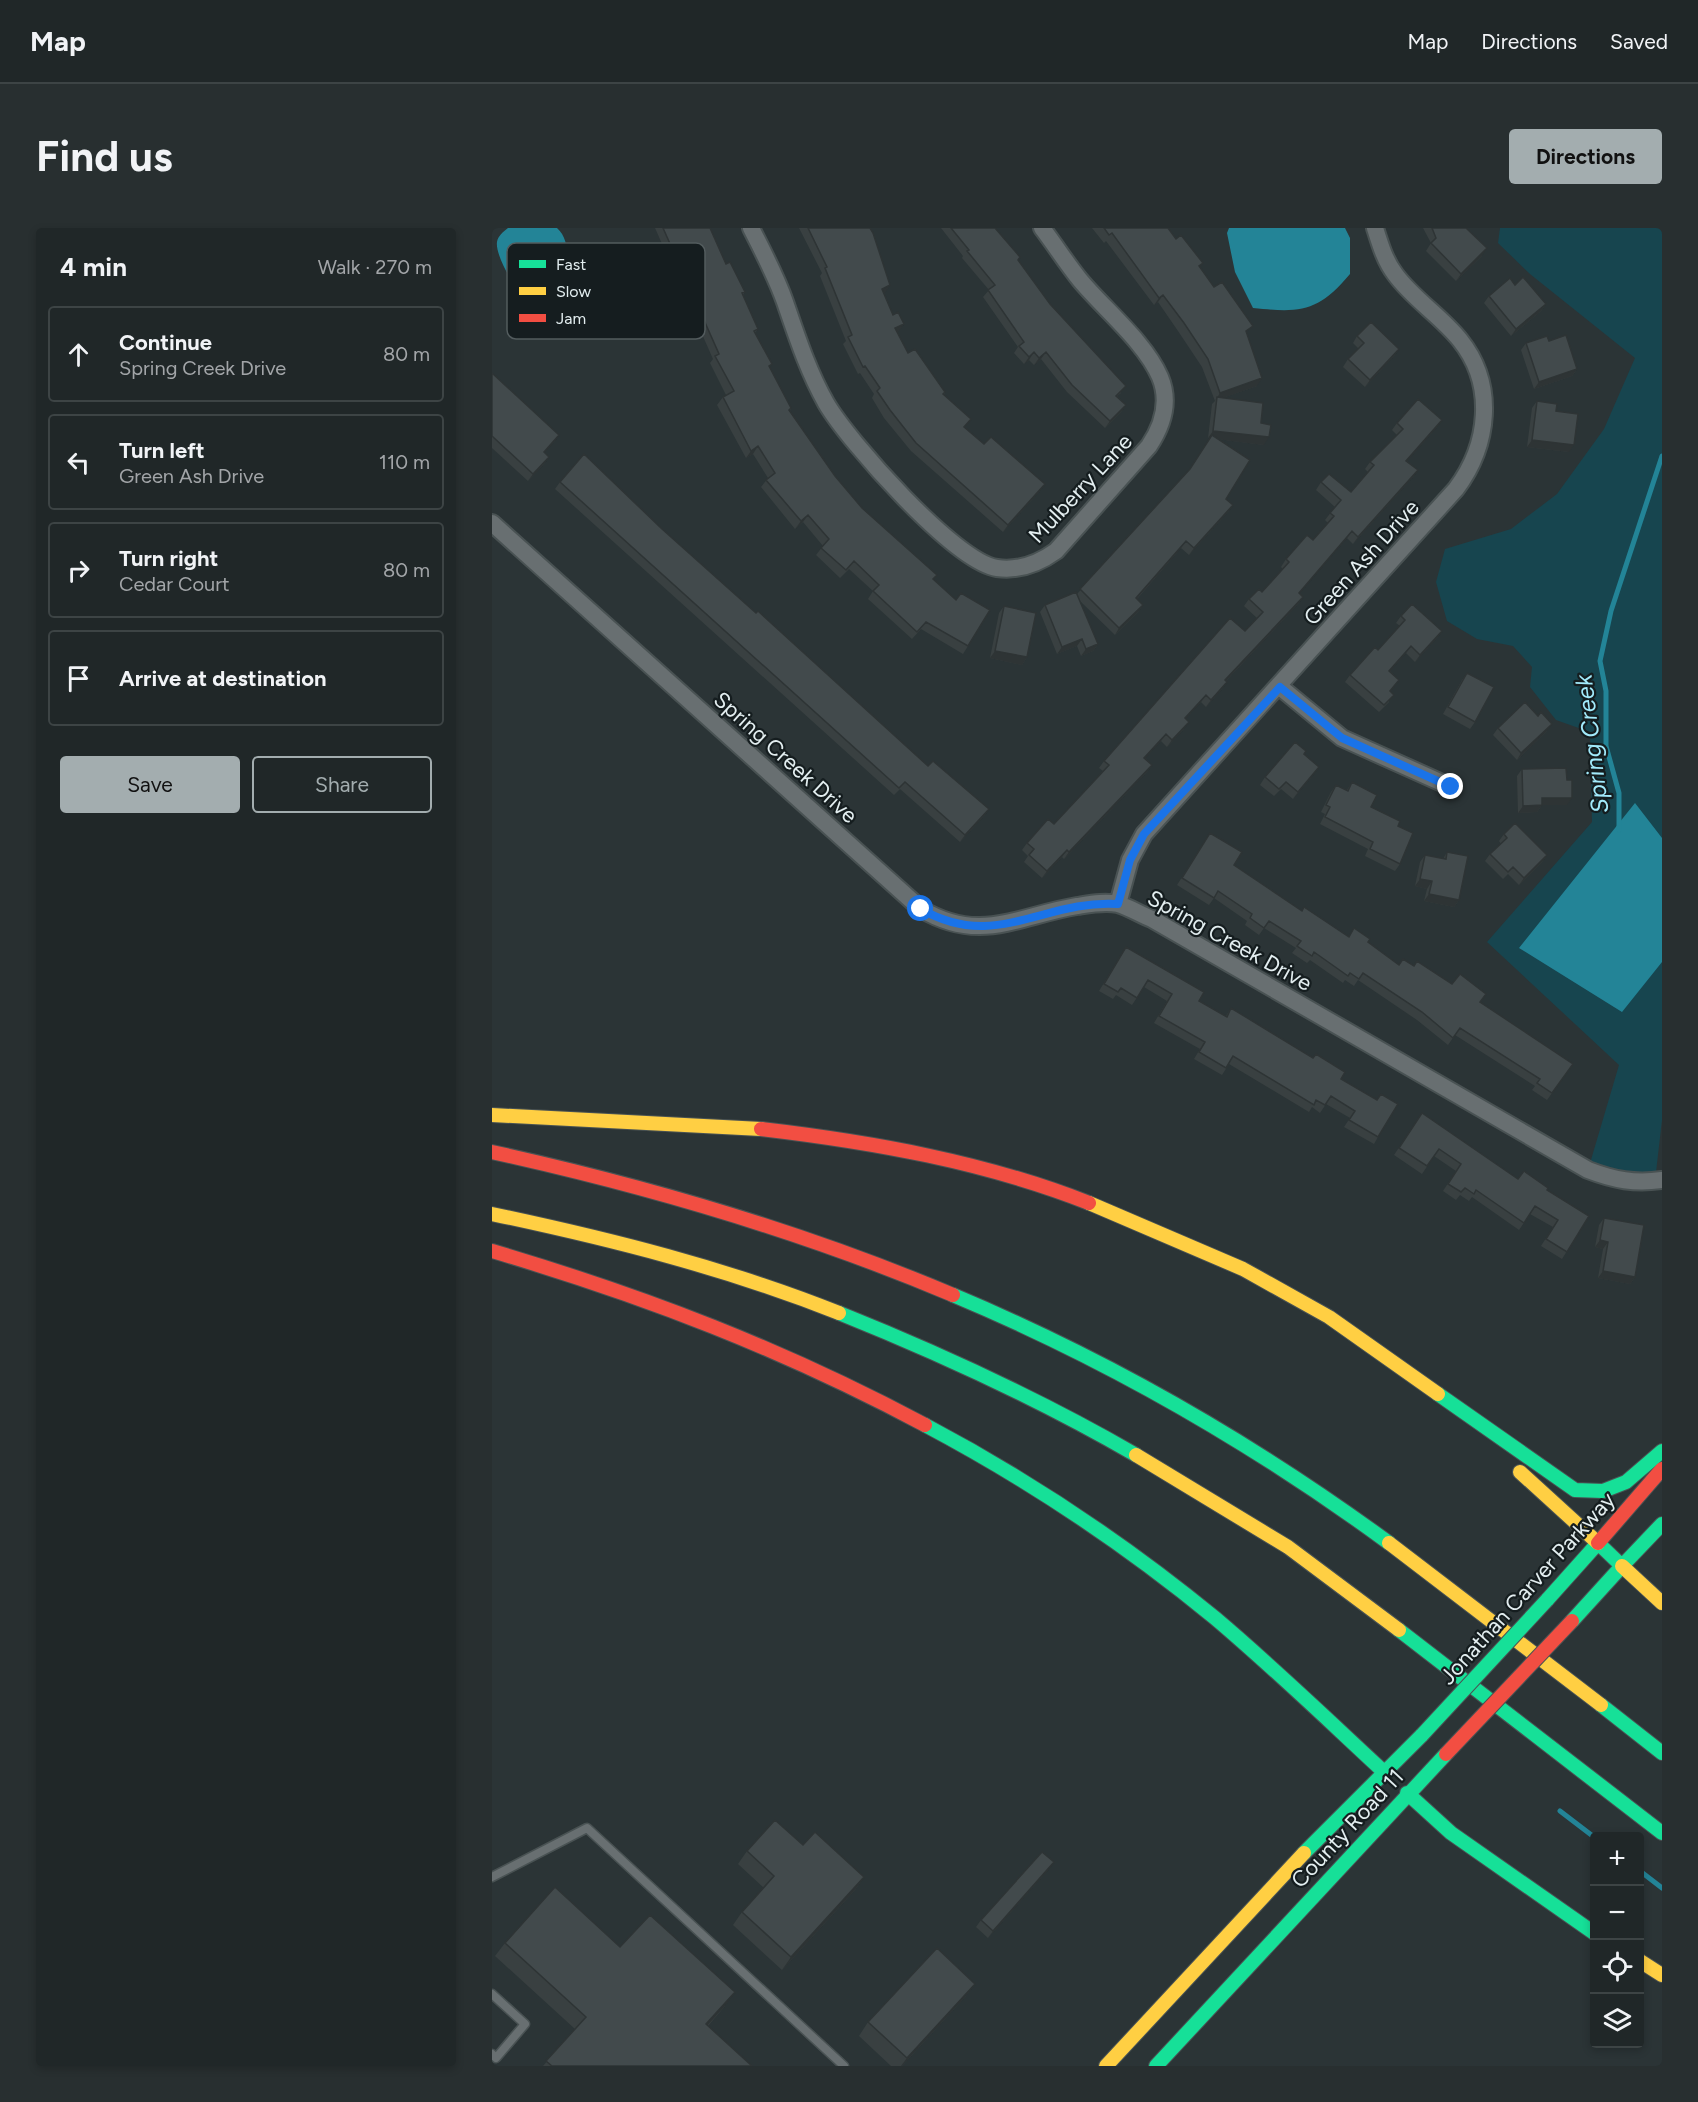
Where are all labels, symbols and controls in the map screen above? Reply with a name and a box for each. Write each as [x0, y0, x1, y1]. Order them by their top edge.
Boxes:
text: Map [30, 24, 86, 58]
text: Map [1407, 29, 1448, 54]
text: Directions [1481, 29, 1577, 54]
text: Saved [1610, 29, 1668, 54]
button: Directions [1509, 129, 1662, 184]
text: Find us [36, 131, 173, 182]
legend [507, 243, 705, 339]
text: 4 min [60, 251, 127, 283]
text: Walk · 270 m [318, 255, 432, 279]
text: Fast [556, 255, 586, 274]
text: Slow [556, 282, 591, 301]
text: Jam [556, 309, 586, 328]
text: Continue [119, 329, 212, 356]
icon: ahead [62, 338, 95, 371]
text: 80 m [383, 342, 430, 366]
text: Spring Creek Drive [119, 356, 286, 380]
street label: Mulberry Lane [1023, 428, 1138, 549]
text: Turn left [119, 437, 205, 464]
icon: left [62, 446, 95, 479]
text: 110 m [379, 450, 430, 474]
text: Green Ash Drive [119, 464, 264, 488]
street label: Green Ash Drive [1298, 494, 1425, 631]
text: Turn right [119, 545, 218, 572]
icon: right [62, 554, 95, 587]
text: 80 m [383, 558, 430, 582]
text: Cedar Court [119, 572, 229, 596]
icon: arrive [62, 662, 95, 695]
text: Arrive at destination [119, 665, 327, 692]
water label: Spring Creek [1568, 672, 1614, 815]
street label: Spring Creek Drive [708, 686, 863, 829]
button: Save [60, 756, 240, 813]
button: Share [252, 756, 432, 813]
route end [1437, 773, 1463, 799]
street label: Spring Creek Drive [1143, 884, 1317, 997]
route start [907, 895, 933, 921]
street label: Jonathan Carver Parkway [1434, 1486, 1621, 1690]
street label: County Road 11 [1285, 1763, 1409, 1893]
map controls [1590, 1832, 1644, 2048]
button: + [1590, 1832, 1644, 1886]
button: − [1590, 1886, 1644, 1940]
button: locate [1590, 1940, 1644, 1994]
button: layers [1590, 1994, 1644, 2048]

